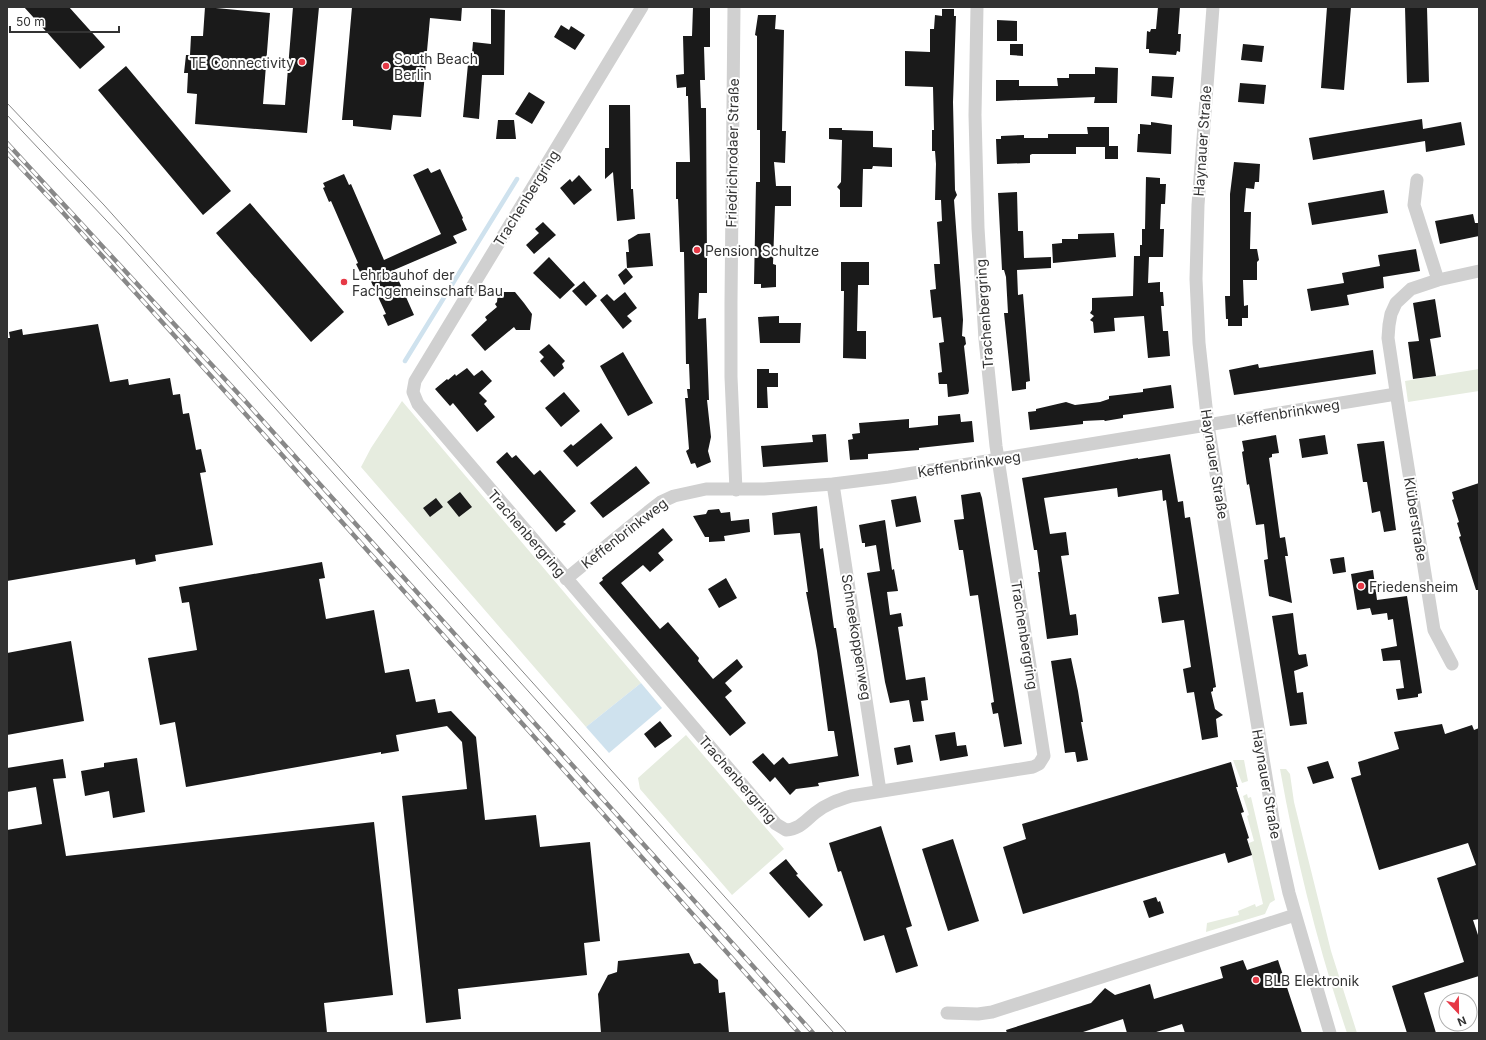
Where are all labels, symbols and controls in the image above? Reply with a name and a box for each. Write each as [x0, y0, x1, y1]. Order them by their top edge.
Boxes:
scale bar [10, 8, 119, 34]
text: 50 m [16, 14, 45, 29]
place label: South Beach Berlin [394, 50, 478, 83]
place label: TE Connectivity [189, 54, 294, 71]
marker: TE Connectivity [297, 57, 307, 67]
marker: South Beach Berlin [381, 61, 391, 71]
street label: Friedrichrodaer Straße [722, 78, 742, 228]
street label: Haynauer Straße [1190, 85, 1214, 197]
street label: Trachenbergring [490, 147, 562, 249]
place label: Pension Schultze [705, 242, 819, 259]
marker: Pension Schultze [692, 245, 702, 255]
street label: Trachenbergring [972, 258, 996, 370]
place label: Lehrbauhof der Fachgemeinschaft Bau [352, 266, 503, 299]
marker: Lehrbauhof der Fachgemeinschaft Bau [339, 277, 349, 287]
street label: Keffenbrinkweg [1235, 395, 1341, 429]
street label: Haynauer Straße [1198, 408, 1232, 520]
street label: Keffenbrinkweg [916, 447, 1022, 481]
street label: Klüberstraße [1401, 476, 1431, 562]
street label: Trachenbergring [484, 486, 570, 580]
street label: Keffenbrinkweg [578, 494, 670, 572]
street label: Schneekoppenweg [839, 573, 875, 701]
place label: Friedensheim [1369, 578, 1458, 595]
street label: Trachenbergring [1008, 579, 1042, 691]
marker: Friedensheim [1356, 581, 1366, 591]
street label: Haynauer Straße [1249, 728, 1285, 840]
street label: Trachenbergring [695, 732, 781, 826]
place label: BLB Elektronik [1264, 972, 1360, 989]
marker: BLB Elektronik [1251, 975, 1261, 985]
north arrow [1438, 992, 1478, 1032]
text: N [1455, 1013, 1468, 1029]

